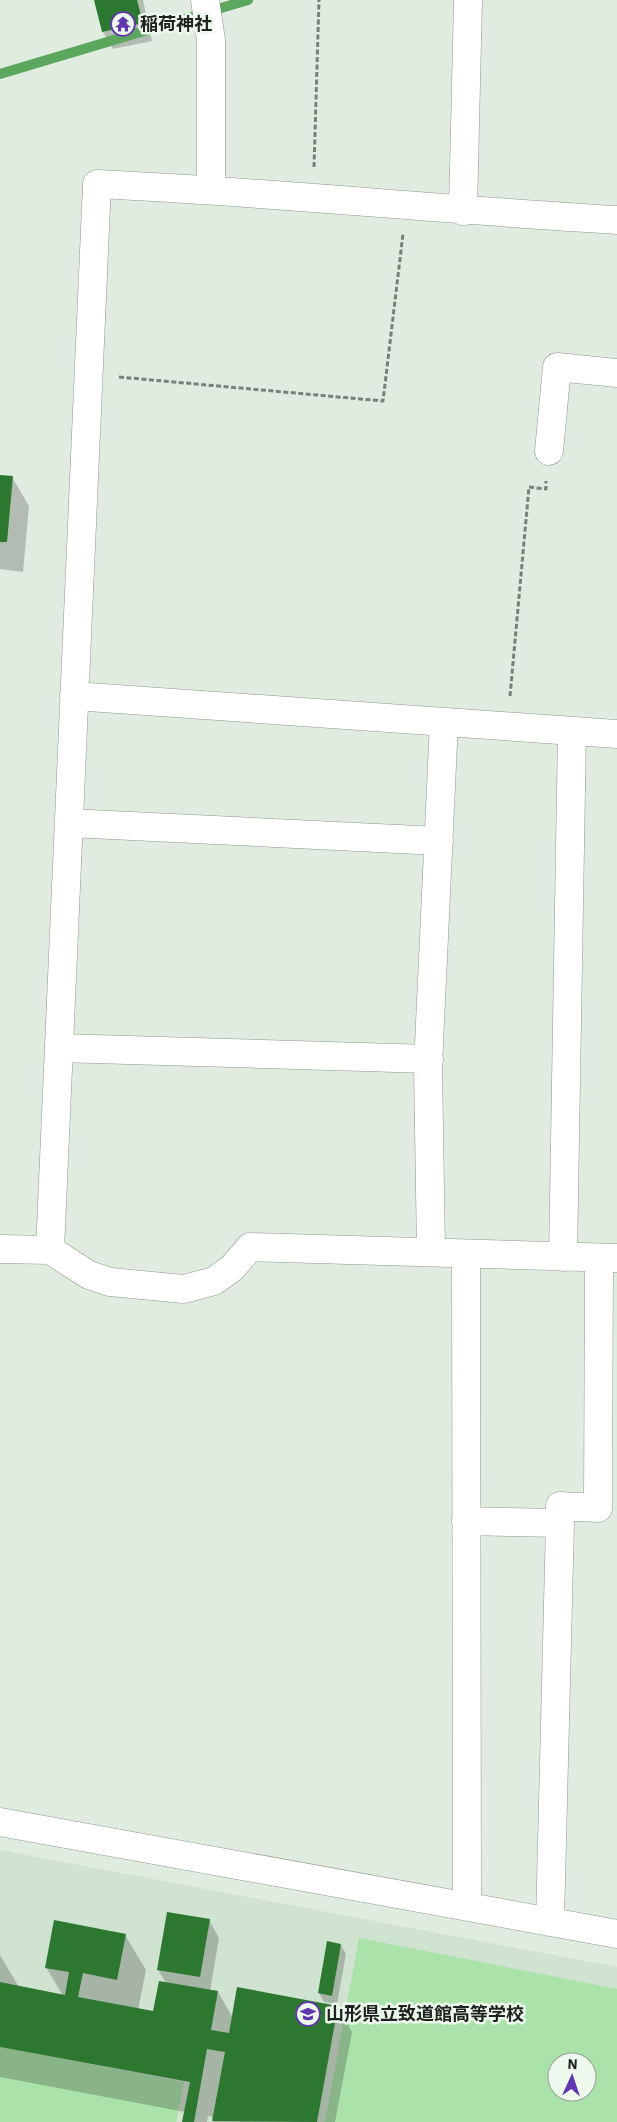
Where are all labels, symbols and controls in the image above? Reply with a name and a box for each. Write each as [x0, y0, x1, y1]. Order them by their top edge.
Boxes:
temple icon: 稲荷神社 [110, 11, 136, 37]
place label: 稲荷神社 [140, 12, 212, 35]
school or university icon: 山形県立致道館高等学校 [295, 2001, 321, 2027]
place label: 山形県立致道館高等学校 [326, 2002, 524, 2025]
north arrow [547, 2052, 597, 2102]
text: N [567, 2055, 578, 2073]

